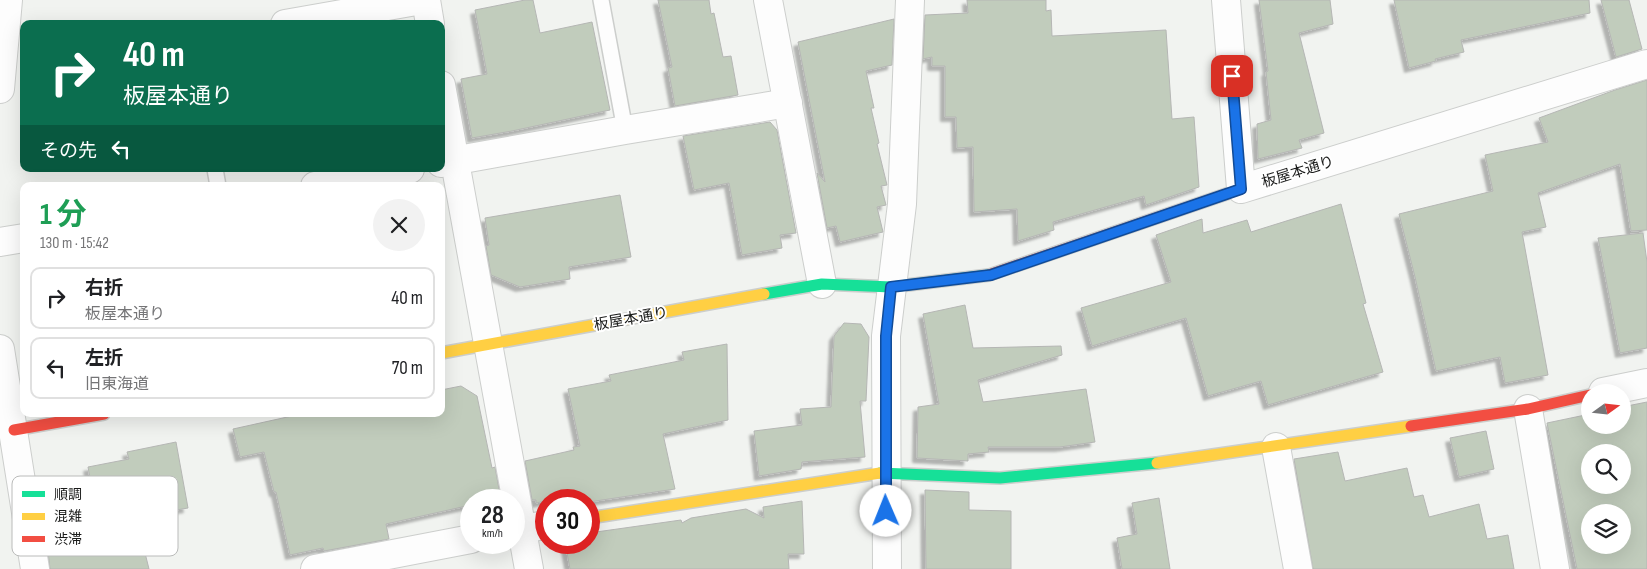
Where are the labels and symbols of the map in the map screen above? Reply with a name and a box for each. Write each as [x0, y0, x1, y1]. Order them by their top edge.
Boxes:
pin [1211, 55, 1253, 97]
street label: 板屋本通り [1259, 152, 1337, 192]
street label: 板屋本通り [592, 303, 670, 335]
north arrow [1581, 384, 1631, 434]
legend [12, 476, 178, 556]
position arrow [859, 484, 911, 536]
text: 順調 [54, 486, 82, 503]
speed limit sign: 30 [535, 489, 600, 554]
text: 混雑 [54, 508, 82, 525]
text: 渋滞 [54, 531, 82, 548]

